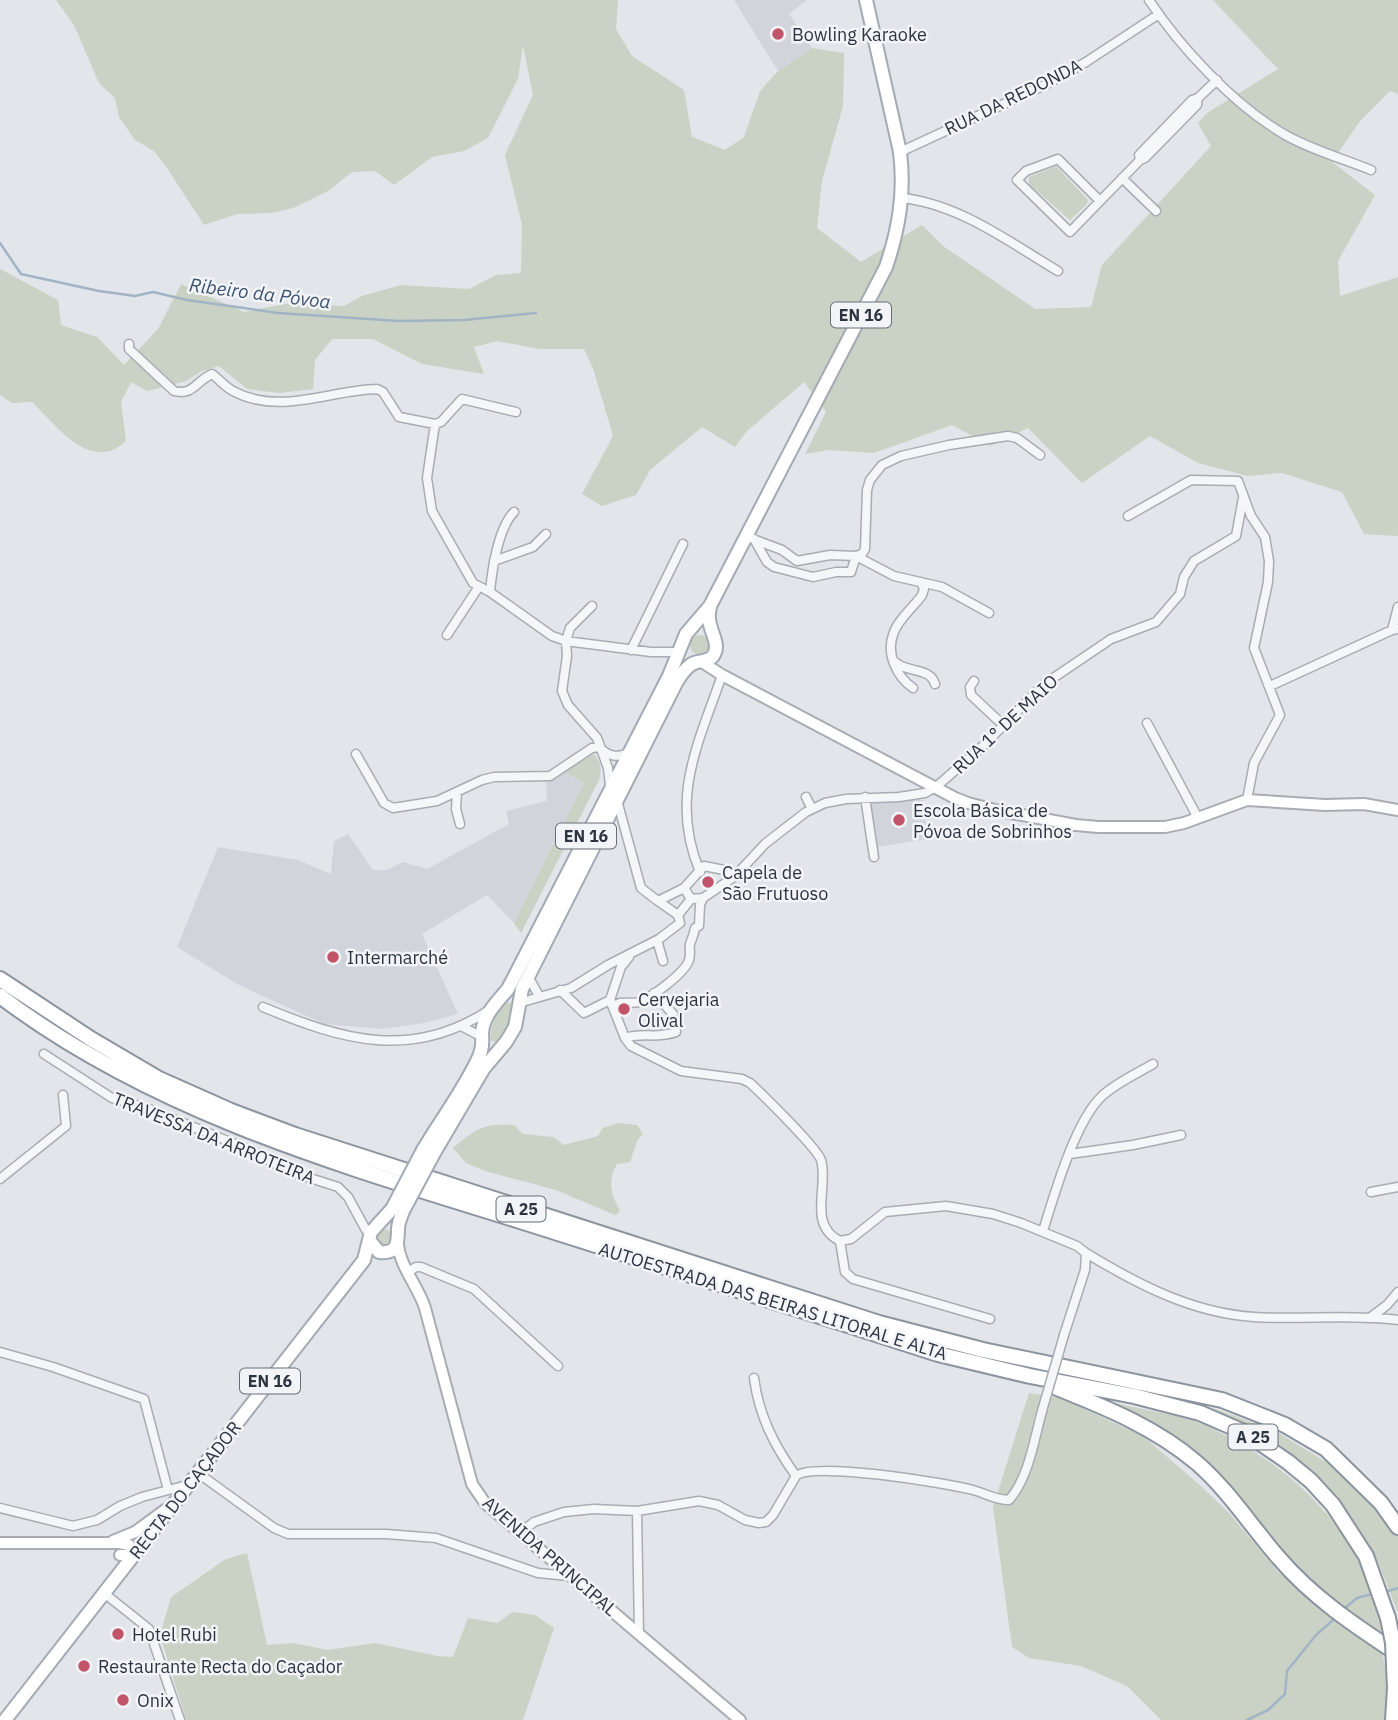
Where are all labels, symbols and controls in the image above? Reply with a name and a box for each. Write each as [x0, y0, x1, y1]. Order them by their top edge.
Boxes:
place label: Bowling Karaoke [792, 23, 927, 46]
marker: Bowling Karaoke [770, 26, 786, 42]
street label: RUA DA REDONDA [941, 54, 1086, 140]
water label: Ribeiro da Póvoa [188, 272, 332, 314]
road number: EN 16 [831, 302, 891, 328]
street label: RUA 1° DE MAIO [948, 669, 1062, 779]
place label: Escola Básica de Póvoa de Sobrinhos [913, 799, 1072, 843]
marker: Escola Básica de Póvoa de Sobrinhos [891, 812, 907, 828]
road number: EN 16 [556, 824, 616, 848]
place label: Capela de São Frutuoso [722, 861, 828, 905]
marker: Capela de São Frutuoso [700, 874, 716, 890]
place label: Intermarché [347, 946, 448, 969]
marker: Intermarché [325, 949, 341, 965]
place label: Cervejaria Olival [638, 988, 720, 1032]
marker: Cervejaria Olival [616, 1001, 632, 1017]
street label: TRAVESSA DA ARROTEIRA [110, 1087, 319, 1189]
road number: A 25 [496, 1196, 546, 1222]
street label: AUTOESTRADA DAS BEIRAS LITORAL E ALTA [596, 1237, 950, 1365]
road number: EN 16 [240, 1368, 300, 1394]
street label: RECTA DO CAÇADOR [124, 1416, 246, 1564]
road number: A 25 [1228, 1424, 1278, 1450]
street label: AVENIDA PRINCIPAL [478, 1491, 622, 1621]
place label: Hotel Rubi [132, 1623, 217, 1646]
marker: Hotel Rubi [110, 1626, 126, 1642]
place label: Restaurante Recta do Caçador [98, 1655, 343, 1678]
marker: Restaurante Recta do Caçador [76, 1658, 92, 1674]
place label: Onix [137, 1689, 174, 1712]
marker: Onix [115, 1692, 131, 1708]

